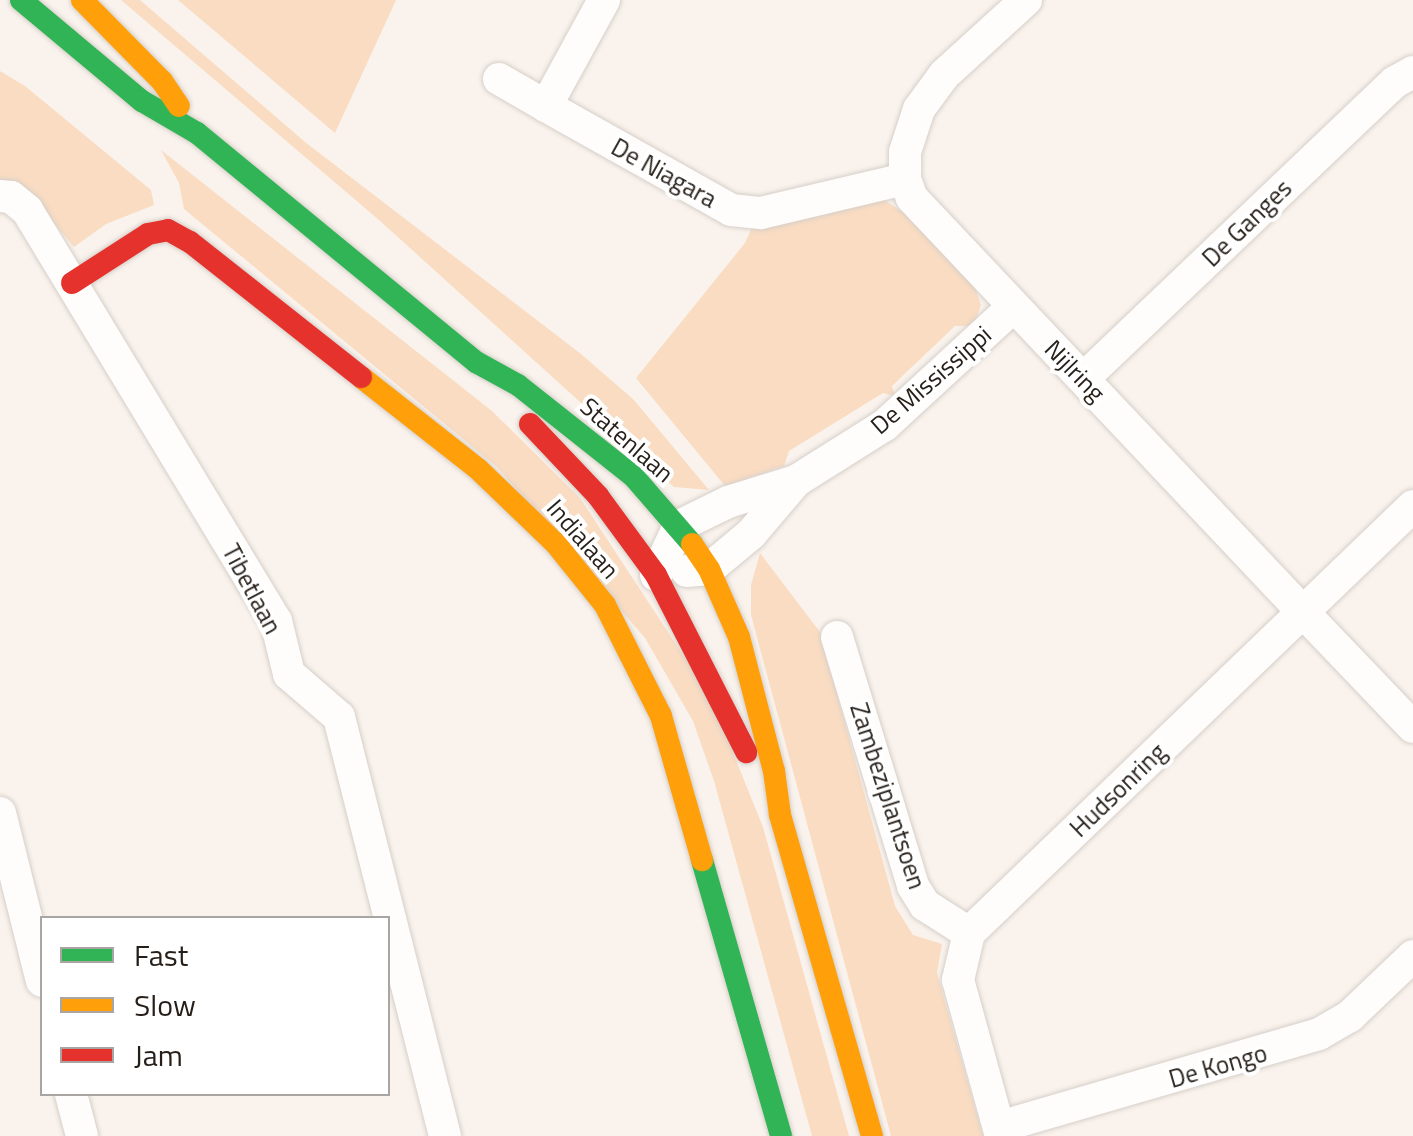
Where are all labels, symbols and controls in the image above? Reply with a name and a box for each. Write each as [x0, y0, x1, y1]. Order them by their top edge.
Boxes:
street label: De Niagara [606, 132, 722, 214]
street label: De Ganges [1196, 173, 1298, 273]
street label: De Mississippi [865, 319, 997, 441]
street label: Nijlring [1038, 334, 1112, 408]
street label: Statenlaan [574, 391, 680, 489]
street label: Indialaan [541, 493, 625, 585]
street label: Tibetlaan [216, 539, 288, 639]
street label: Zambeziplantsoen [844, 699, 932, 893]
street label: Hudsonring [1064, 737, 1172, 843]
legend [40, 916, 390, 1096]
text: Fast [134, 932, 188, 978]
text: Slow [134, 982, 196, 1028]
text: Jam [134, 1032, 183, 1078]
street label: De Kongo [1165, 1038, 1271, 1094]

